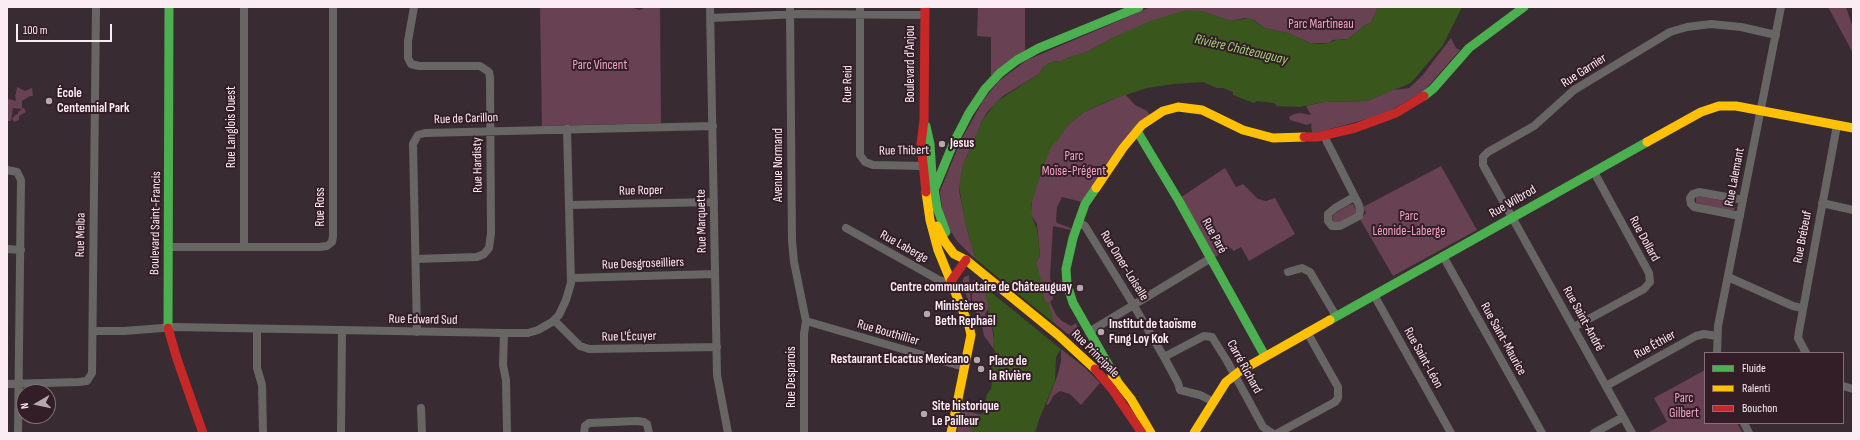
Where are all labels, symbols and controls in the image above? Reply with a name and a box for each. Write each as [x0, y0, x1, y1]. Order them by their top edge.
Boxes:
scale bar [18, 16, 114, 42]
park label: Parc Martineau [1288, 17, 1354, 33]
text: 100 m [23, 23, 48, 38]
street label: Boulevard d'Anjou [903, 25, 919, 103]
water label: Rivière Châteauguay [1193, 31, 1289, 69]
street label: Rue Garnier [1558, 51, 1610, 91]
park label: Parc Vincent [573, 58, 627, 74]
street label: Rue Reid [840, 65, 856, 103]
place label: École Centennial Park [57, 86, 130, 117]
street label: Rue Langlois Ouest [224, 86, 240, 168]
marker: École Centennial Park [44, 96, 54, 106]
street label: Rue de Carillon [434, 110, 498, 128]
street label: Avenue Normand [771, 128, 787, 202]
place label: Jesus [950, 136, 974, 152]
street label: Rue Hardisty [470, 137, 486, 193]
marker: Jesus [937, 139, 947, 149]
street label: Rue Thibert [879, 143, 929, 159]
street label: Rue Lalemant [1722, 146, 1748, 208]
park label: Parc Moïse-Prégent [1042, 149, 1106, 180]
street label: Boulevard Saint-Francis [147, 171, 165, 275]
street label: Rue Wilbrod [1487, 182, 1539, 222]
street label: Rue Roper [619, 183, 663, 199]
street label: Rue Ross [313, 187, 329, 227]
street label: Rue Marquette [694, 189, 710, 253]
park label: Parc Léonide-Laberge [1373, 209, 1445, 240]
street label: Rue Brébeuf [1790, 209, 1816, 265]
street label: Rue Melba [73, 213, 89, 257]
street label: Rue Dollard [1625, 214, 1663, 264]
street label: Rue Paré [1198, 216, 1230, 256]
street label: Rue Laberge [877, 227, 931, 267]
street label: Rue Omer-Loiselle [1096, 228, 1152, 304]
street label: Rue Desgroseilliers [602, 255, 684, 273]
place label: Centre communautaire de Châteauguay [890, 280, 1072, 296]
marker: Centre communautaire de Châteauguay [1075, 283, 1085, 293]
street label: Rue Saint-André [1559, 284, 1607, 354]
place label: Ministères Beth Rephaël [935, 299, 996, 330]
street label: Rue Saint-Maurice [1477, 300, 1529, 378]
marker: Ministères Beth Rephaël [922, 309, 932, 319]
street label: Rue Edward Sud [388, 312, 458, 328]
street label: Rue Bouthillier [855, 317, 921, 349]
place label: Institut de taoïsme Fung Loy Kok [1109, 317, 1196, 348]
street label: Rue Saint-Léon [1400, 325, 1446, 391]
street label: Rue Principale [1068, 327, 1122, 381]
marker: Institut de taoïsme Fung Loy Kok [1096, 327, 1106, 337]
street label: Rue Éthier [1632, 327, 1678, 363]
street label: Rue L'Écuyer [602, 329, 656, 345]
street label: Carré Richard [1223, 338, 1265, 396]
street label: Rue Desparois [784, 346, 800, 408]
place label: Restaurant Elcactus Mexicano [830, 352, 969, 368]
legend [1704, 352, 1844, 424]
place label: Place de la Rivière [989, 354, 1031, 385]
marker: Restaurant Elcactus Mexicano [972, 355, 982, 365]
text: Fluide [1742, 361, 1766, 376]
marker: Place de la Rivière [976, 364, 986, 374]
text: Ralenti [1742, 381, 1770, 396]
north arrow [16, 384, 56, 424]
park label: Parc Gilbert [1669, 391, 1699, 422]
place label: Site historique Le Pailleur [932, 399, 999, 430]
text: Bouchon [1742, 401, 1777, 416]
text: N [18, 402, 32, 410]
marker: Site historique Le Pailleur [919, 409, 929, 419]

